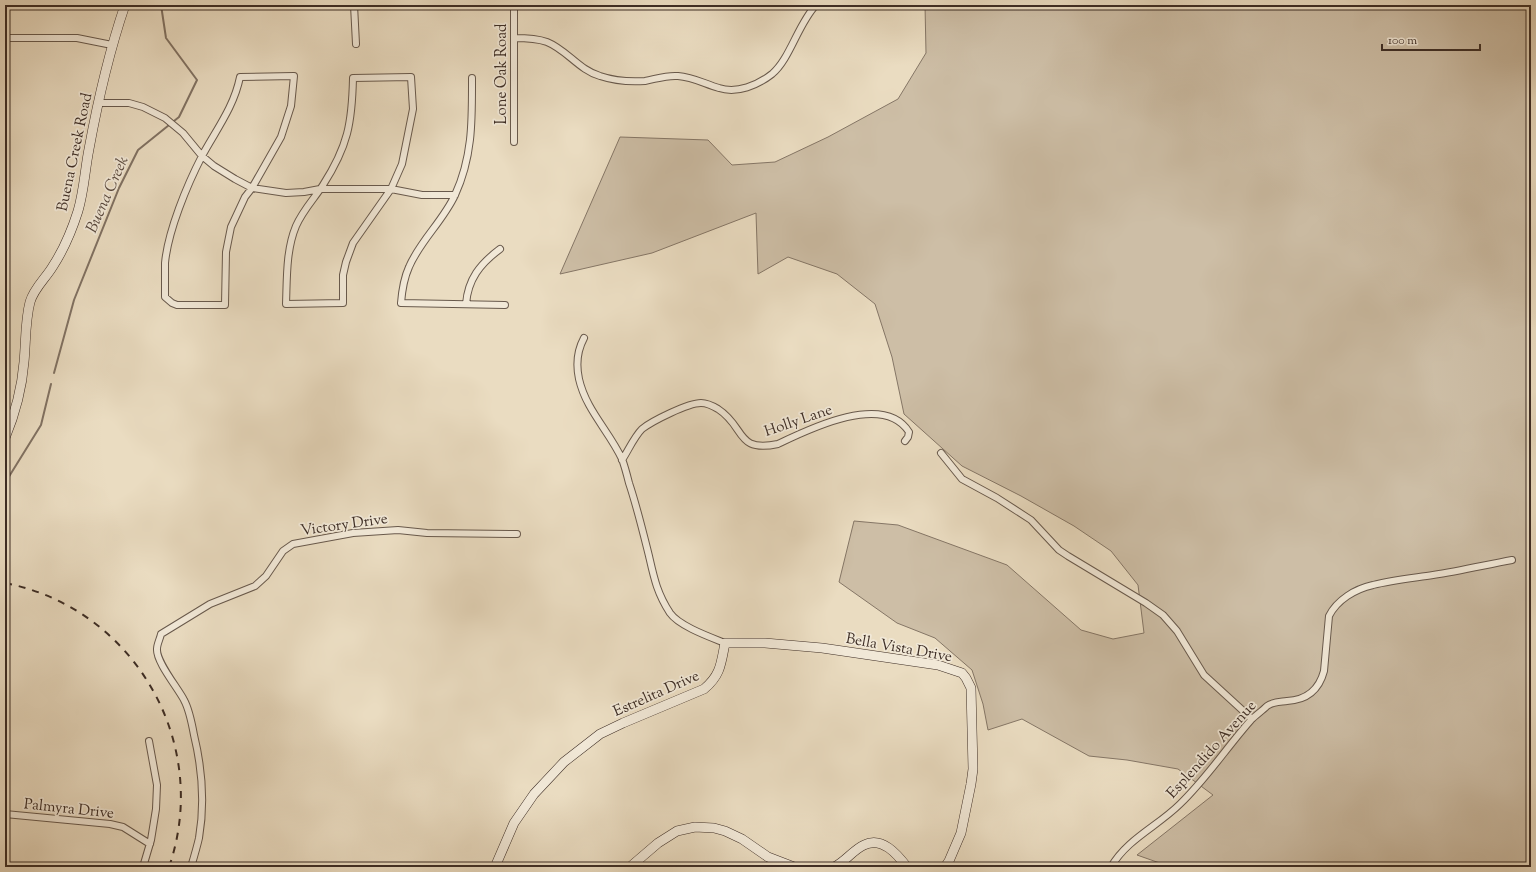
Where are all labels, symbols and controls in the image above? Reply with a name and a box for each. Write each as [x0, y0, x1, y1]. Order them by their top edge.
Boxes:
street label: Lone Oak Road [492, 23, 513, 124]
scale bar [1382, 26, 1480, 52]
text: 100 m [1388, 32, 1417, 50]
street label: Buena Creek Road [53, 91, 98, 213]
water label: Buena Creek [81, 153, 135, 237]
street label: Holly Lane [762, 400, 835, 443]
street label: Victory Drive [299, 509, 389, 542]
street label: Bella Vista Drive [844, 629, 954, 668]
street label: Estrelita Drive [610, 666, 703, 723]
street label: Esplendido Avenue [1162, 696, 1262, 804]
street label: Palmyra Drive [23, 794, 115, 825]

